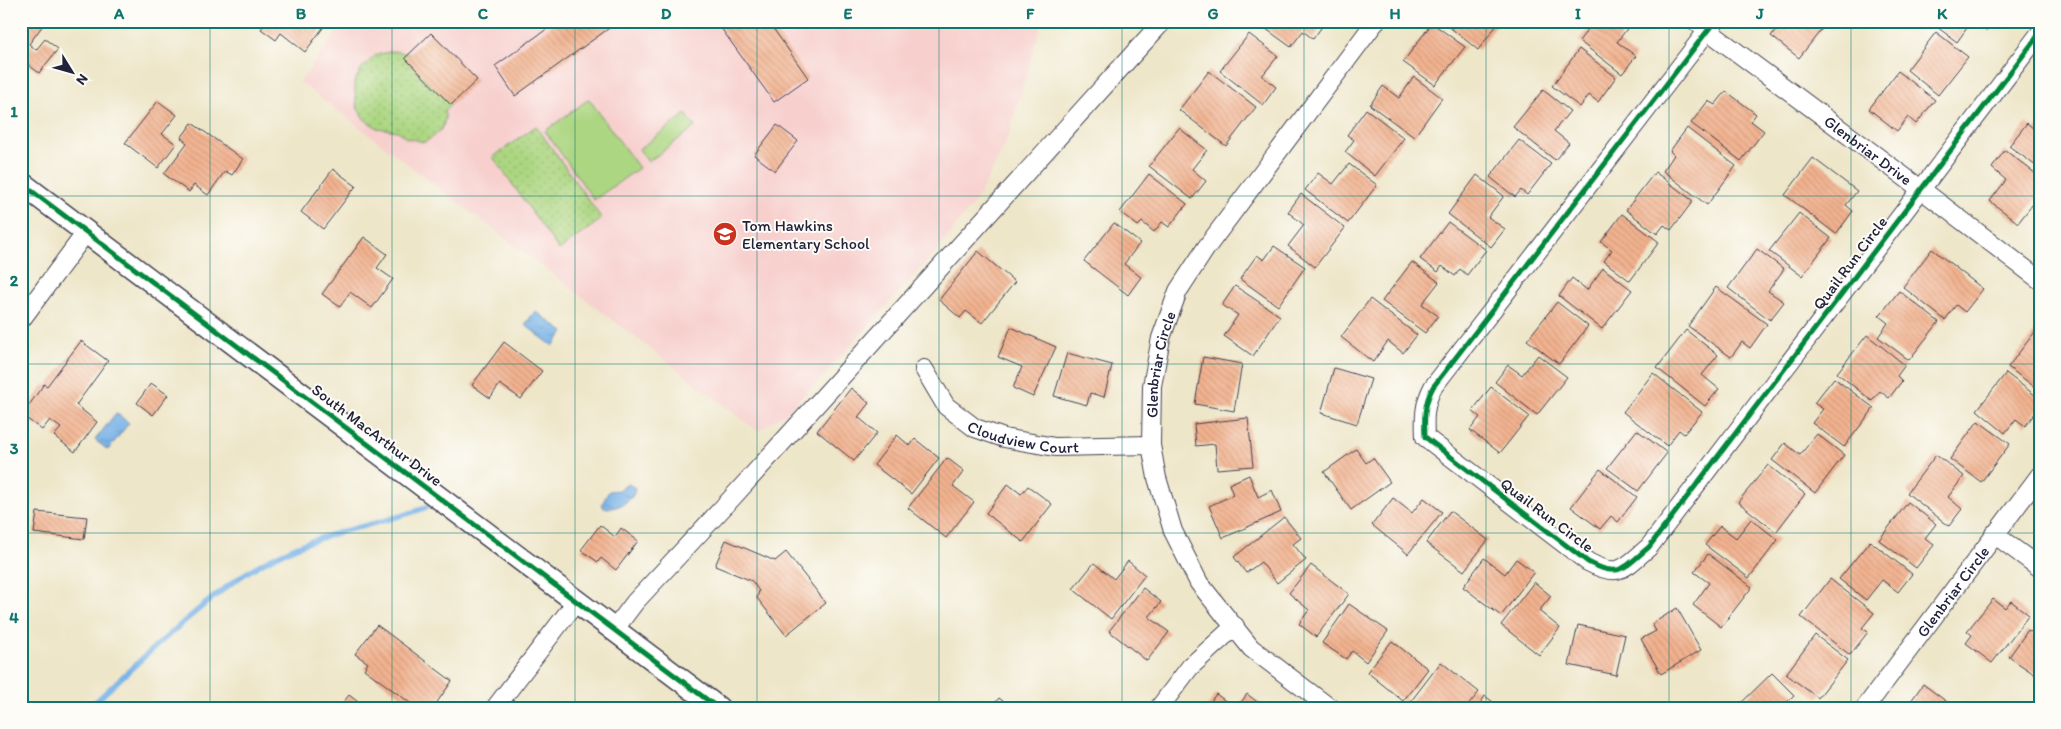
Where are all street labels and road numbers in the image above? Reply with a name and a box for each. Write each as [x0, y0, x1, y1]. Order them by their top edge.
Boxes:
street label: Glenbriar Drive [1821, 111, 1916, 189]
street label: Quail Run Circle [1809, 212, 1891, 313]
street label: Glenbriar Circle [1142, 308, 1180, 418]
street label: South MacArthur Drive [308, 380, 446, 490]
street label: Cloudview Court [964, 416, 1079, 457]
street label: Quail Run Circle [1497, 474, 1598, 556]
street label: Glenbriar Circle [1912, 542, 1993, 641]

